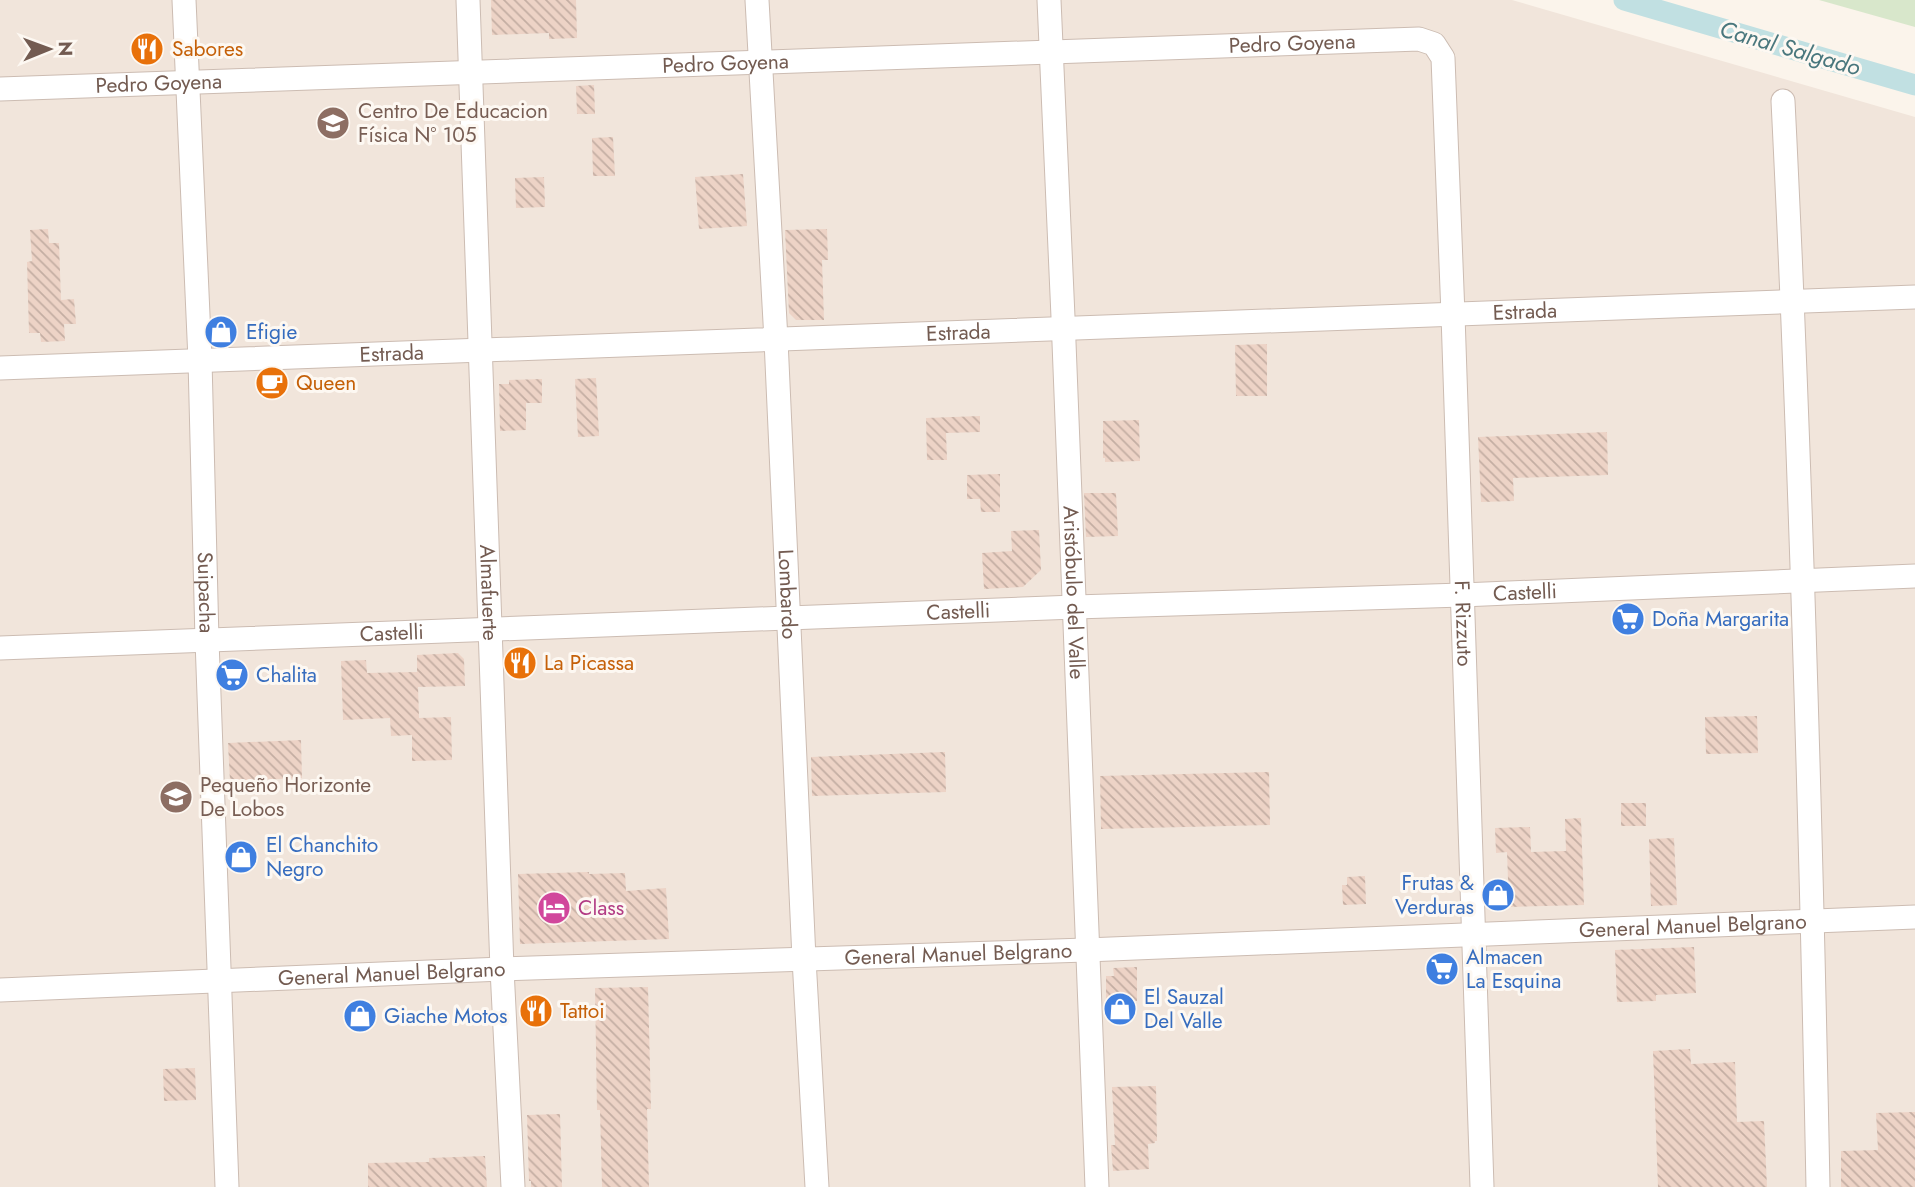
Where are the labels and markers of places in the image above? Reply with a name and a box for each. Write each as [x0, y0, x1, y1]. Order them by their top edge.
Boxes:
restaurant icon: Sabores [128, 30, 166, 68]
place label: Sabores [172, 34, 243, 64]
place label: Centro De Educacion Física N° 105 [358, 96, 548, 150]
school or university icon: Centro De Educacion Física N° 105 [314, 104, 352, 142]
shop icon: Efigie [202, 313, 240, 351]
place label: Efigie [246, 317, 297, 347]
cafe icon: Queen [253, 364, 291, 402]
place label: Queen [296, 368, 356, 398]
supermarket icon: Doña Margarita [1609, 600, 1647, 638]
place label: Doña Margarita [1652, 604, 1789, 634]
restaurant icon: La Picassa [501, 644, 539, 682]
place label: La Picassa [544, 648, 634, 678]
supermarket icon: Chalita [213, 656, 251, 694]
place label: Chalita [256, 660, 317, 690]
place label: Pequeño Horizonte De Lobos [200, 770, 371, 824]
school or university icon: Pequeño Horizonte De Lobos [157, 778, 195, 816]
place label: El Chanchito Negro [266, 830, 378, 884]
shop icon: El Chanchito Negro [222, 838, 260, 876]
place label: Frutas & Verduras [1395, 868, 1474, 922]
shop icon: Frutas & Verduras [1479, 876, 1517, 914]
hotel icon: Class [535, 889, 573, 927]
place label: Class [578, 893, 624, 923]
place label: Almacen La Esquina [1466, 942, 1561, 996]
supermarket icon: Almacen La Esquina [1423, 950, 1461, 988]
place label: El Sauzal Del Valle [1144, 982, 1224, 1036]
shop icon: El Sauzal Del Valle [1101, 990, 1139, 1028]
restaurant icon: Tattoi [517, 992, 555, 1030]
place label: Tattoi [560, 996, 605, 1026]
shop icon: Giache Motos [341, 997, 379, 1035]
place label: Giache Motos [384, 1001, 507, 1031]

